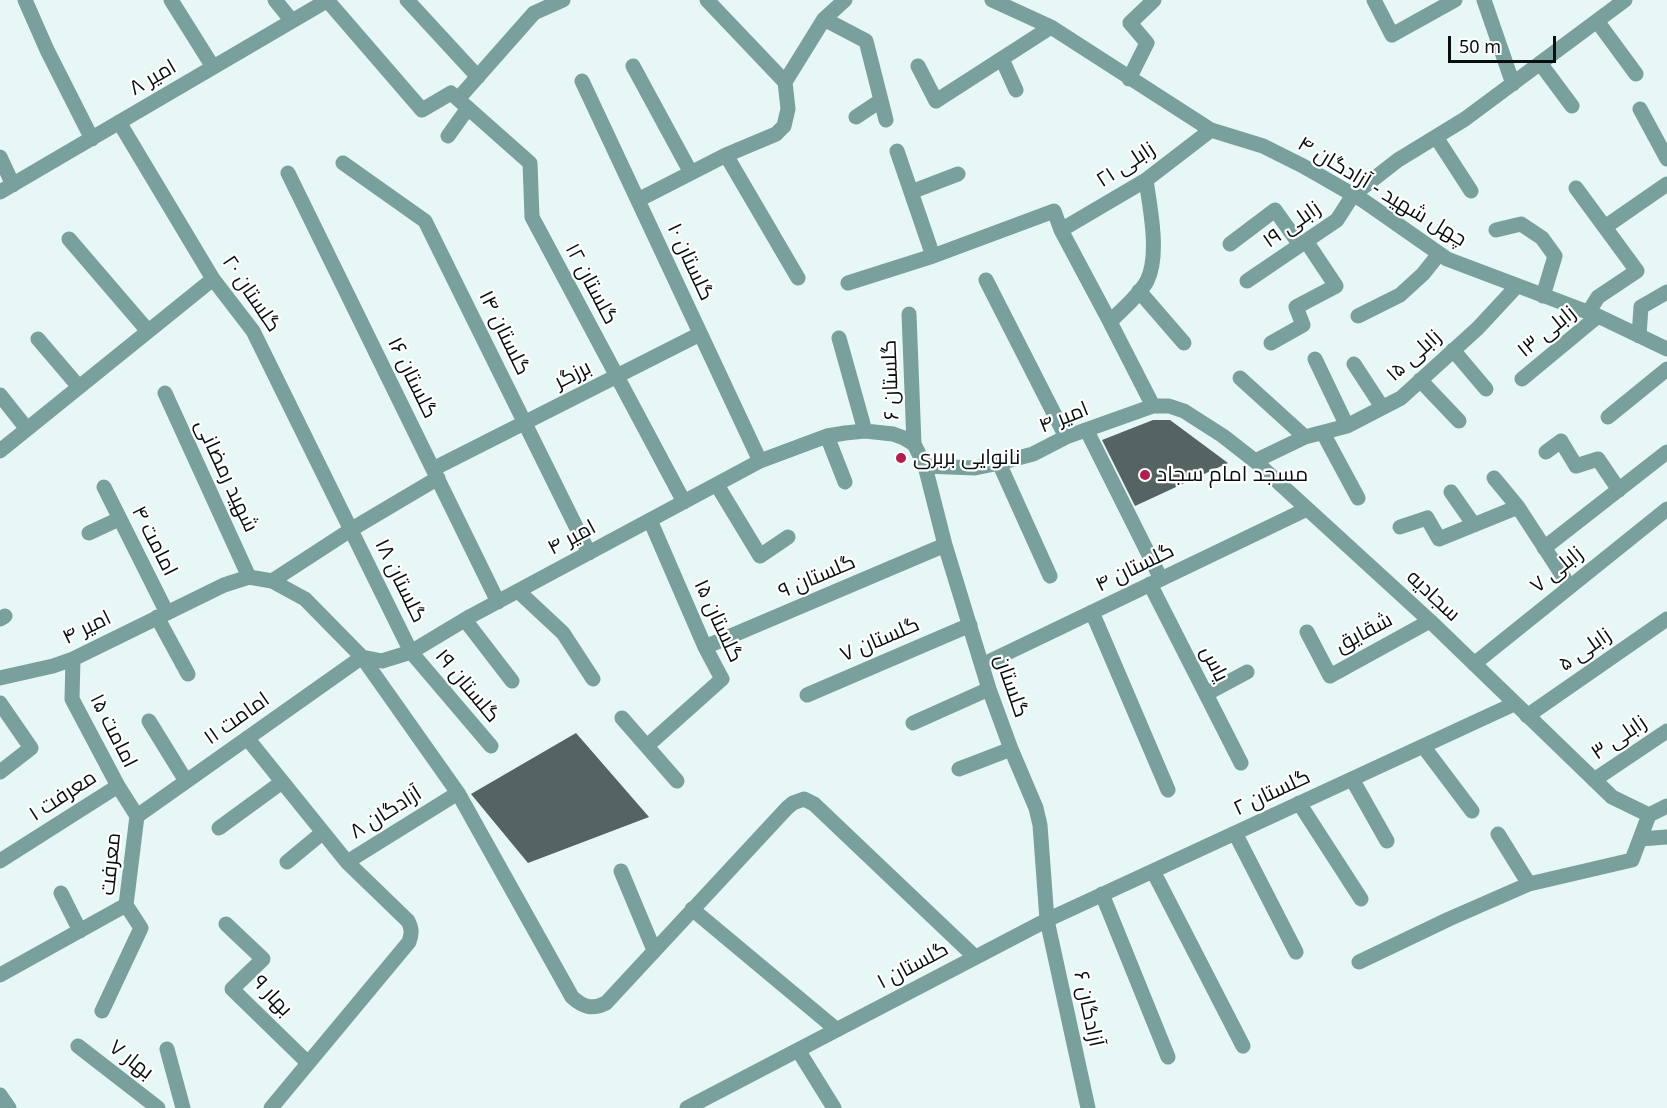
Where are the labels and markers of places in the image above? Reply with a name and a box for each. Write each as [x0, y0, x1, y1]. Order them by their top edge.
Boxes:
place label: نانوایی بربری [913, 445, 1020, 471]
marker: نانوایی بربری [894, 451, 908, 465]
place label: مسجد امام سجاد [1157, 462, 1308, 488]
marker: مسجد امام سجاد [1138, 468, 1152, 482]

